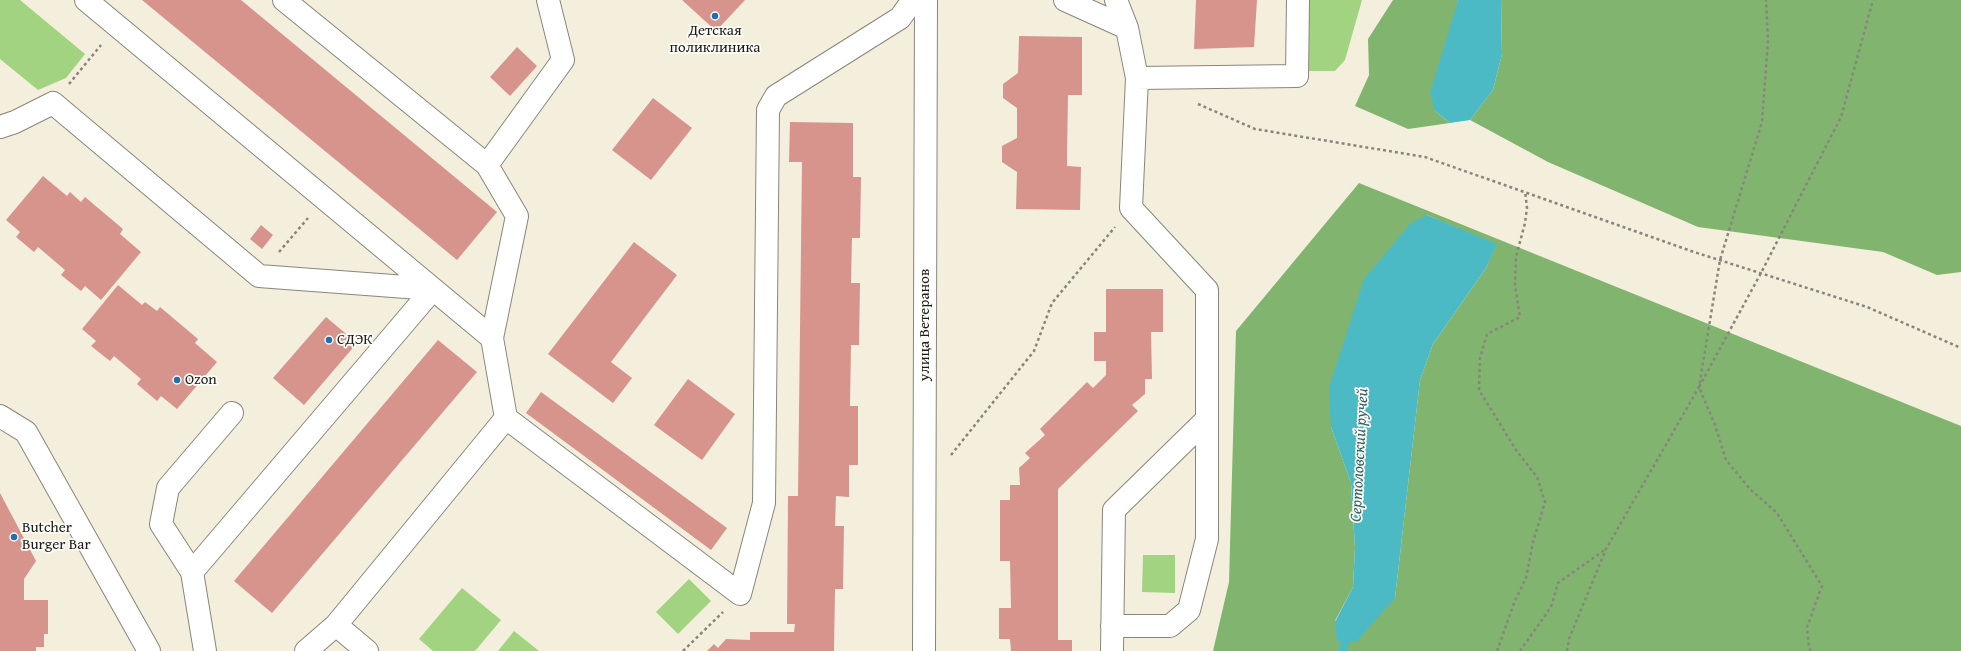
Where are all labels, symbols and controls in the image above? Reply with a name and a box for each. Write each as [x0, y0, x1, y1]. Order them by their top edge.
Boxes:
marker: Детская поликлиника [710, 11, 720, 21]
place label: Детская поликлиника [670, 22, 760, 57]
street label: улица Ветеранов [916, 269, 934, 381]
place label: СДЭК [337, 331, 373, 349]
marker: СДЭК [324, 335, 334, 345]
place label: Ozon [185, 371, 217, 389]
marker: Ozon [172, 375, 182, 385]
water label: Сертоловский ручей [1347, 388, 1373, 522]
place label: Butcher Burger Bar [22, 519, 91, 554]
marker: Butcher Burger Bar [9, 532, 19, 542]

